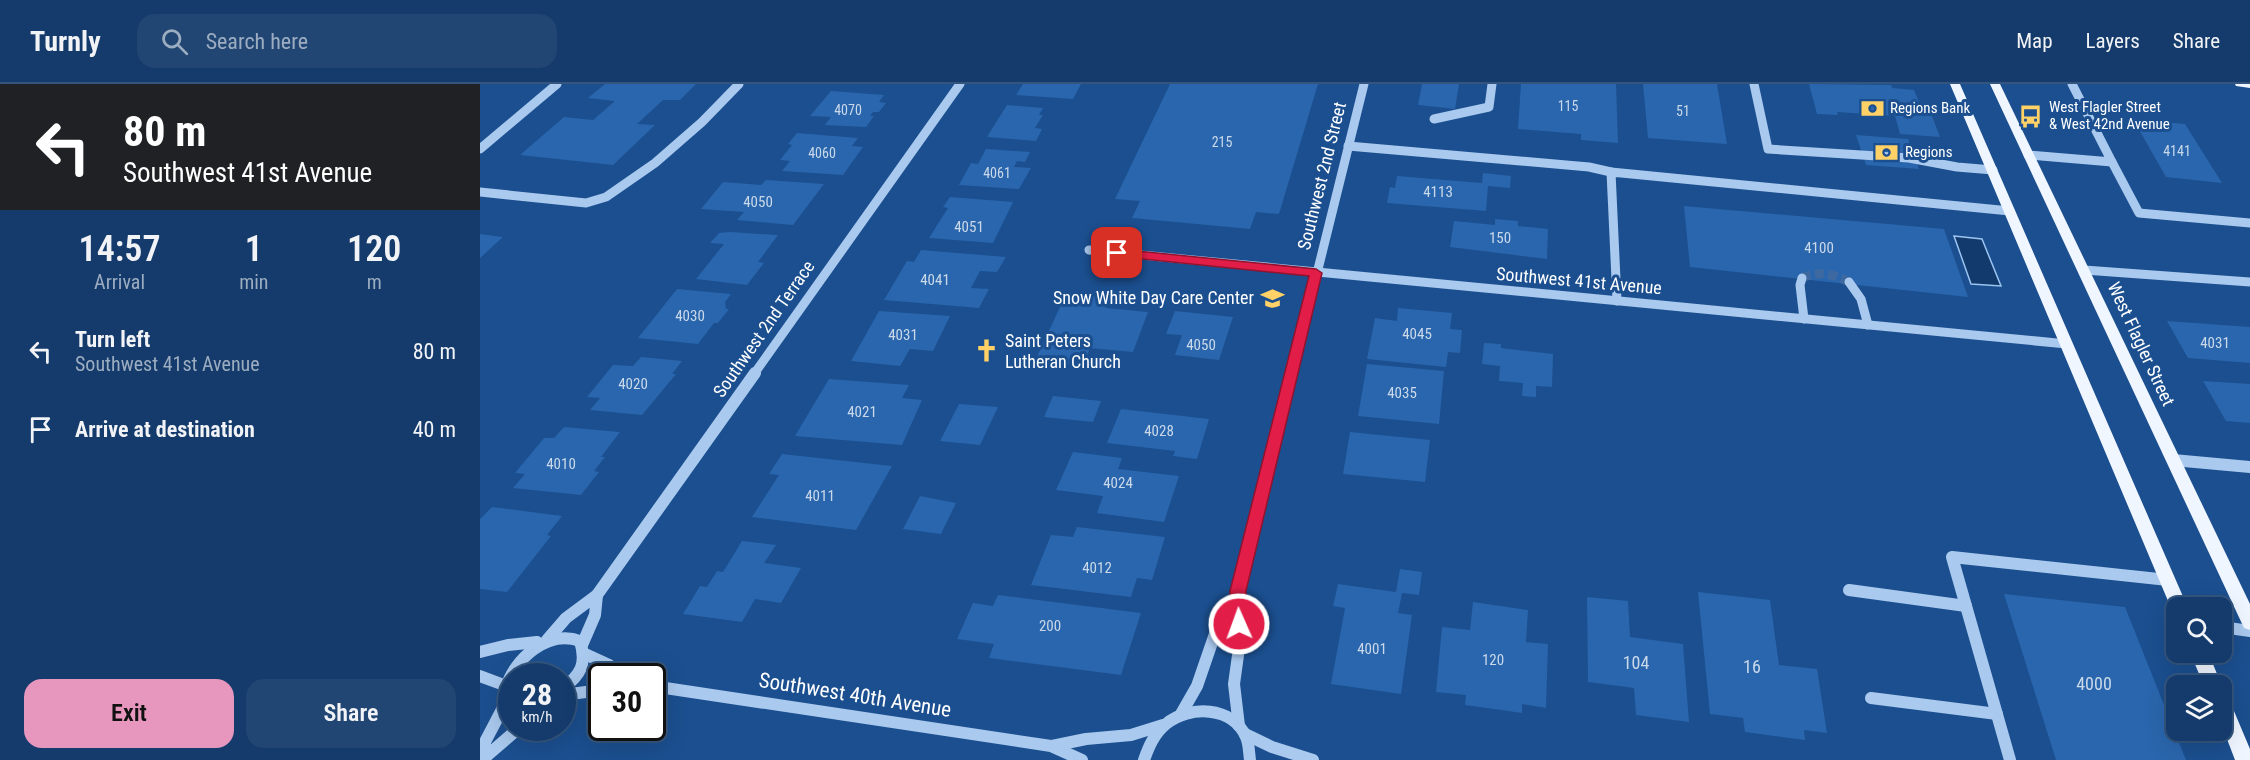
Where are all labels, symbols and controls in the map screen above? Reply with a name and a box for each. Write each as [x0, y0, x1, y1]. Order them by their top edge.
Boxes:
search box [137, 14, 557, 68]
text: Turnly [30, 25, 101, 58]
icon: search [158, 25, 191, 58]
text: Search here [206, 29, 308, 54]
text: Map [2016, 29, 2053, 53]
text: Layers [2086, 29, 2140, 53]
text: Share [2173, 29, 2220, 53]
bank icon: Regions Bank [1859, 95, 1885, 121]
house number: 115 [1558, 98, 1578, 114]
place label: West Flagler Street & West 42nd Avenue [2049, 98, 2170, 133]
place label: Regions Bank [1890, 99, 1971, 117]
street label: Southwest 2nd Street [1293, 100, 1350, 252]
house number: 4070 [834, 102, 862, 118]
house number: 51 [1676, 103, 1690, 119]
bus stop icon: West Flagler Street & West 42nd Avenue [2018, 103, 2044, 129]
text: 80 m [123, 107, 206, 156]
icon: left [24, 108, 102, 186]
house number: 215 [1212, 134, 1232, 150]
bank icon: Regions [1874, 139, 1900, 165]
place label: Regions [1905, 143, 1953, 161]
house number: 4141 [2163, 143, 2191, 159]
house number: 4060 [808, 145, 836, 161]
text: Southwest 41st Avenue [123, 157, 372, 189]
house number: 4061 [983, 165, 1011, 181]
house number: 4113 [1423, 183, 1453, 201]
house number: 4050 [743, 193, 773, 211]
house number: 4051 [954, 218, 984, 236]
pin [1091, 227, 1142, 278]
text: 14:57 [79, 228, 161, 270]
text: 1 [245, 228, 263, 270]
text: 120 [347, 228, 401, 270]
house number: 150 [1489, 229, 1511, 247]
icon: arrive [1100, 236, 1133, 269]
house number: 4100 [1804, 239, 1834, 257]
street label: Southwest 2nd Terrace [708, 256, 819, 401]
street label: Southwest 41st Avenue [1495, 263, 1663, 298]
text: Arrival [94, 270, 145, 294]
text: min [239, 270, 268, 294]
text: m [367, 270, 382, 294]
house number: 4041 [920, 271, 950, 289]
street label: West Flagler Street [2104, 279, 2179, 409]
school or university icon: Snow White Day Care Center [1259, 285, 1285, 311]
place label: Snow White Day Care Center [1053, 287, 1255, 308]
house number: 4030 [675, 307, 705, 325]
house number: 4045 [1402, 325, 1432, 343]
house number: 4031 [888, 326, 918, 344]
text: Turn left [75, 327, 150, 352]
place label: Saint Peters Lutheran Church [1005, 330, 1121, 372]
house number: 4031 [2200, 334, 2230, 352]
icon: left [24, 335, 57, 368]
house number: 4050 [1186, 336, 1216, 354]
church icon: Saint Peters Lutheran Church [974, 338, 1000, 364]
text: 80 m [413, 339, 456, 364]
text: Southwest 41st Avenue [75, 352, 260, 376]
house number: 4020 [618, 375, 648, 393]
house number: 4035 [1387, 384, 1417, 402]
house number: 4021 [847, 403, 877, 421]
icon: arrive [24, 413, 57, 446]
text: Arrive at destination [75, 417, 255, 442]
text: 40 m [413, 417, 456, 442]
house number: 4028 [1144, 422, 1174, 440]
house number: 4010 [546, 455, 576, 473]
house number: 4024 [1103, 474, 1133, 492]
house number: 4011 [805, 487, 835, 505]
house number: 4012 [1082, 559, 1112, 577]
position arrow [1207, 592, 1271, 656]
map controls [2166, 597, 2232, 741]
button: search [2166, 597, 2232, 663]
house number: 200 [1039, 617, 1061, 635]
house number: 4001 [1357, 640, 1387, 658]
house number: 120 [1482, 651, 1504, 669]
house number: 104 [1623, 652, 1649, 673]
house number: 16 [1743, 656, 1761, 677]
speed limit sign: 30 [588, 663, 666, 741]
street label: Southwest 40th Avenue [757, 668, 953, 722]
house number: 4000 [2076, 673, 2112, 694]
button: layers [2166, 675, 2232, 741]
text: 28 [522, 677, 552, 712]
button: Exit [24, 679, 234, 748]
button: Share [246, 679, 456, 748]
text: km/h [522, 708, 552, 726]

